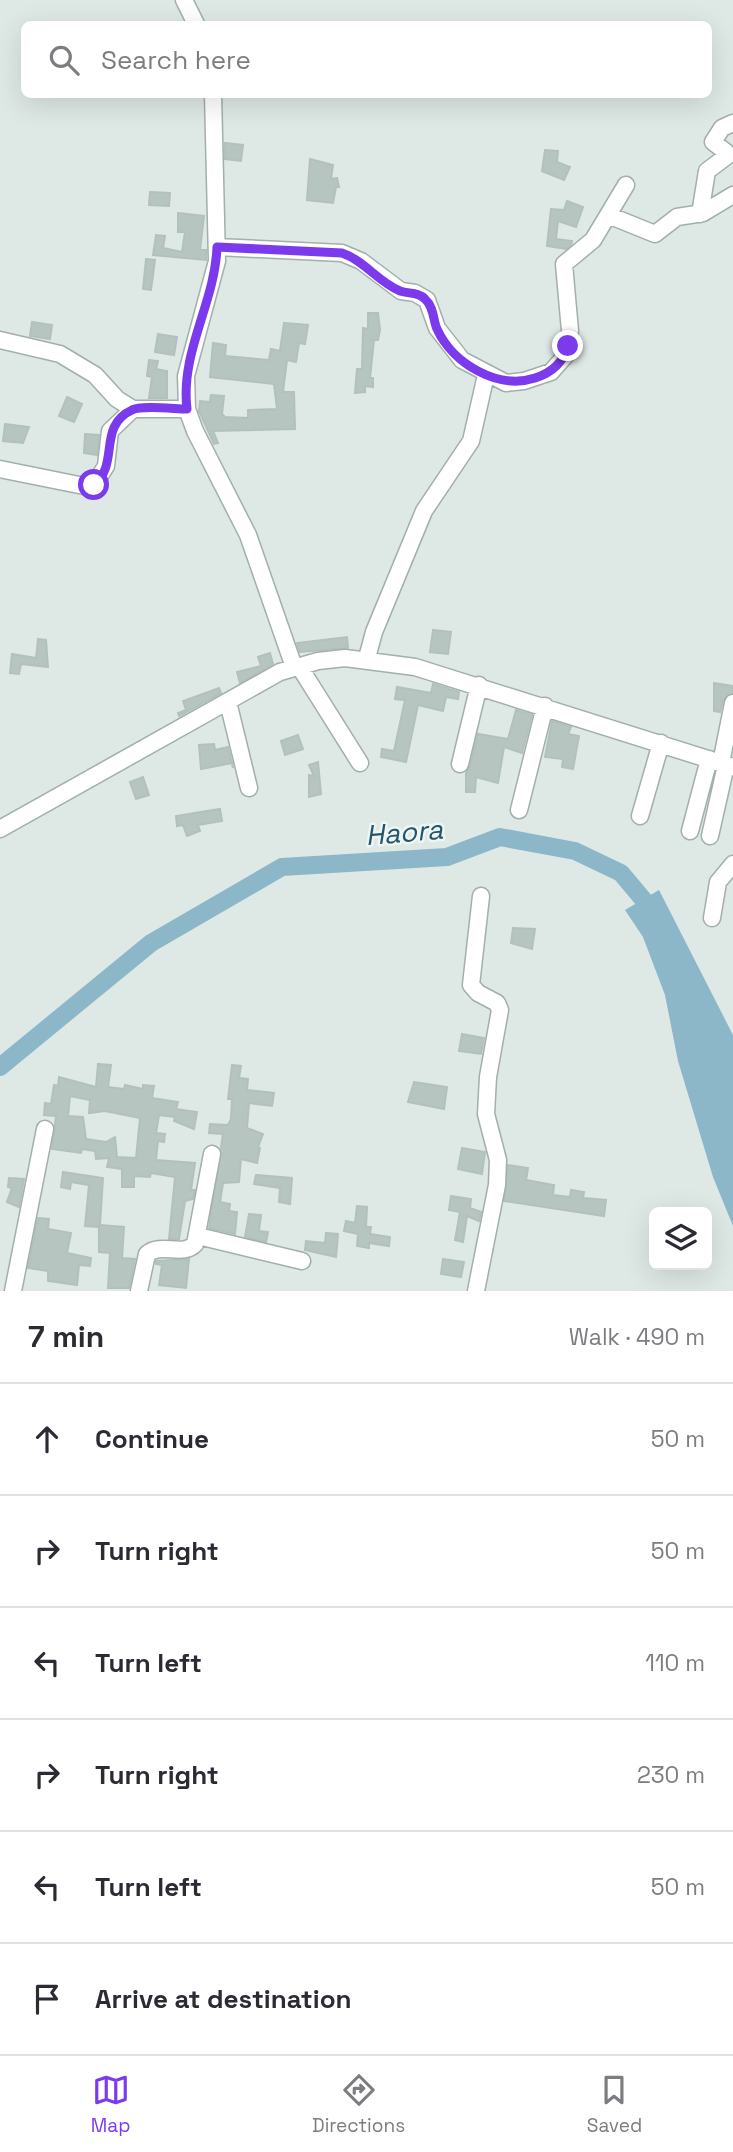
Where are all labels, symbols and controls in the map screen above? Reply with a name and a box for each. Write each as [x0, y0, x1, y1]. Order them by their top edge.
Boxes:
search box [21, 21, 712, 98]
icon: search [45, 41, 83, 79]
text: Search here [101, 43, 251, 77]
route end [552, 330, 583, 361]
route start [78, 469, 109, 500]
water label: Haora [364, 811, 445, 853]
map controls [649, 1207, 712, 1270]
button: layers [649, 1207, 712, 1270]
text: 7 min [28, 1317, 104, 1356]
text: Walk · 490 m [569, 1322, 705, 1352]
icon: ahead [28, 1420, 66, 1458]
text: Continue [95, 1422, 209, 1456]
text: 50 m [651, 1424, 705, 1454]
icon: right [28, 1532, 66, 1570]
text: Turn right [95, 1534, 219, 1568]
text: 50 m [651, 1536, 705, 1566]
icon: left [28, 1644, 66, 1682]
text: Turn left [95, 1646, 202, 1680]
text: 110 m [645, 1648, 705, 1678]
icon: right [28, 1756, 66, 1794]
text: Turn right [95, 1758, 219, 1792]
text: 230 m [637, 1760, 705, 1790]
icon: left [28, 1868, 66, 1906]
text: Turn left [95, 1870, 202, 1904]
text: 50 m [651, 1872, 705, 1902]
icon: arrive [28, 1980, 66, 2018]
text: Arrive at destination [95, 1982, 352, 2016]
tab: Map [91, 2071, 130, 2138]
tab: Directions [312, 2071, 405, 2138]
tab: Saved [587, 2071, 642, 2138]

